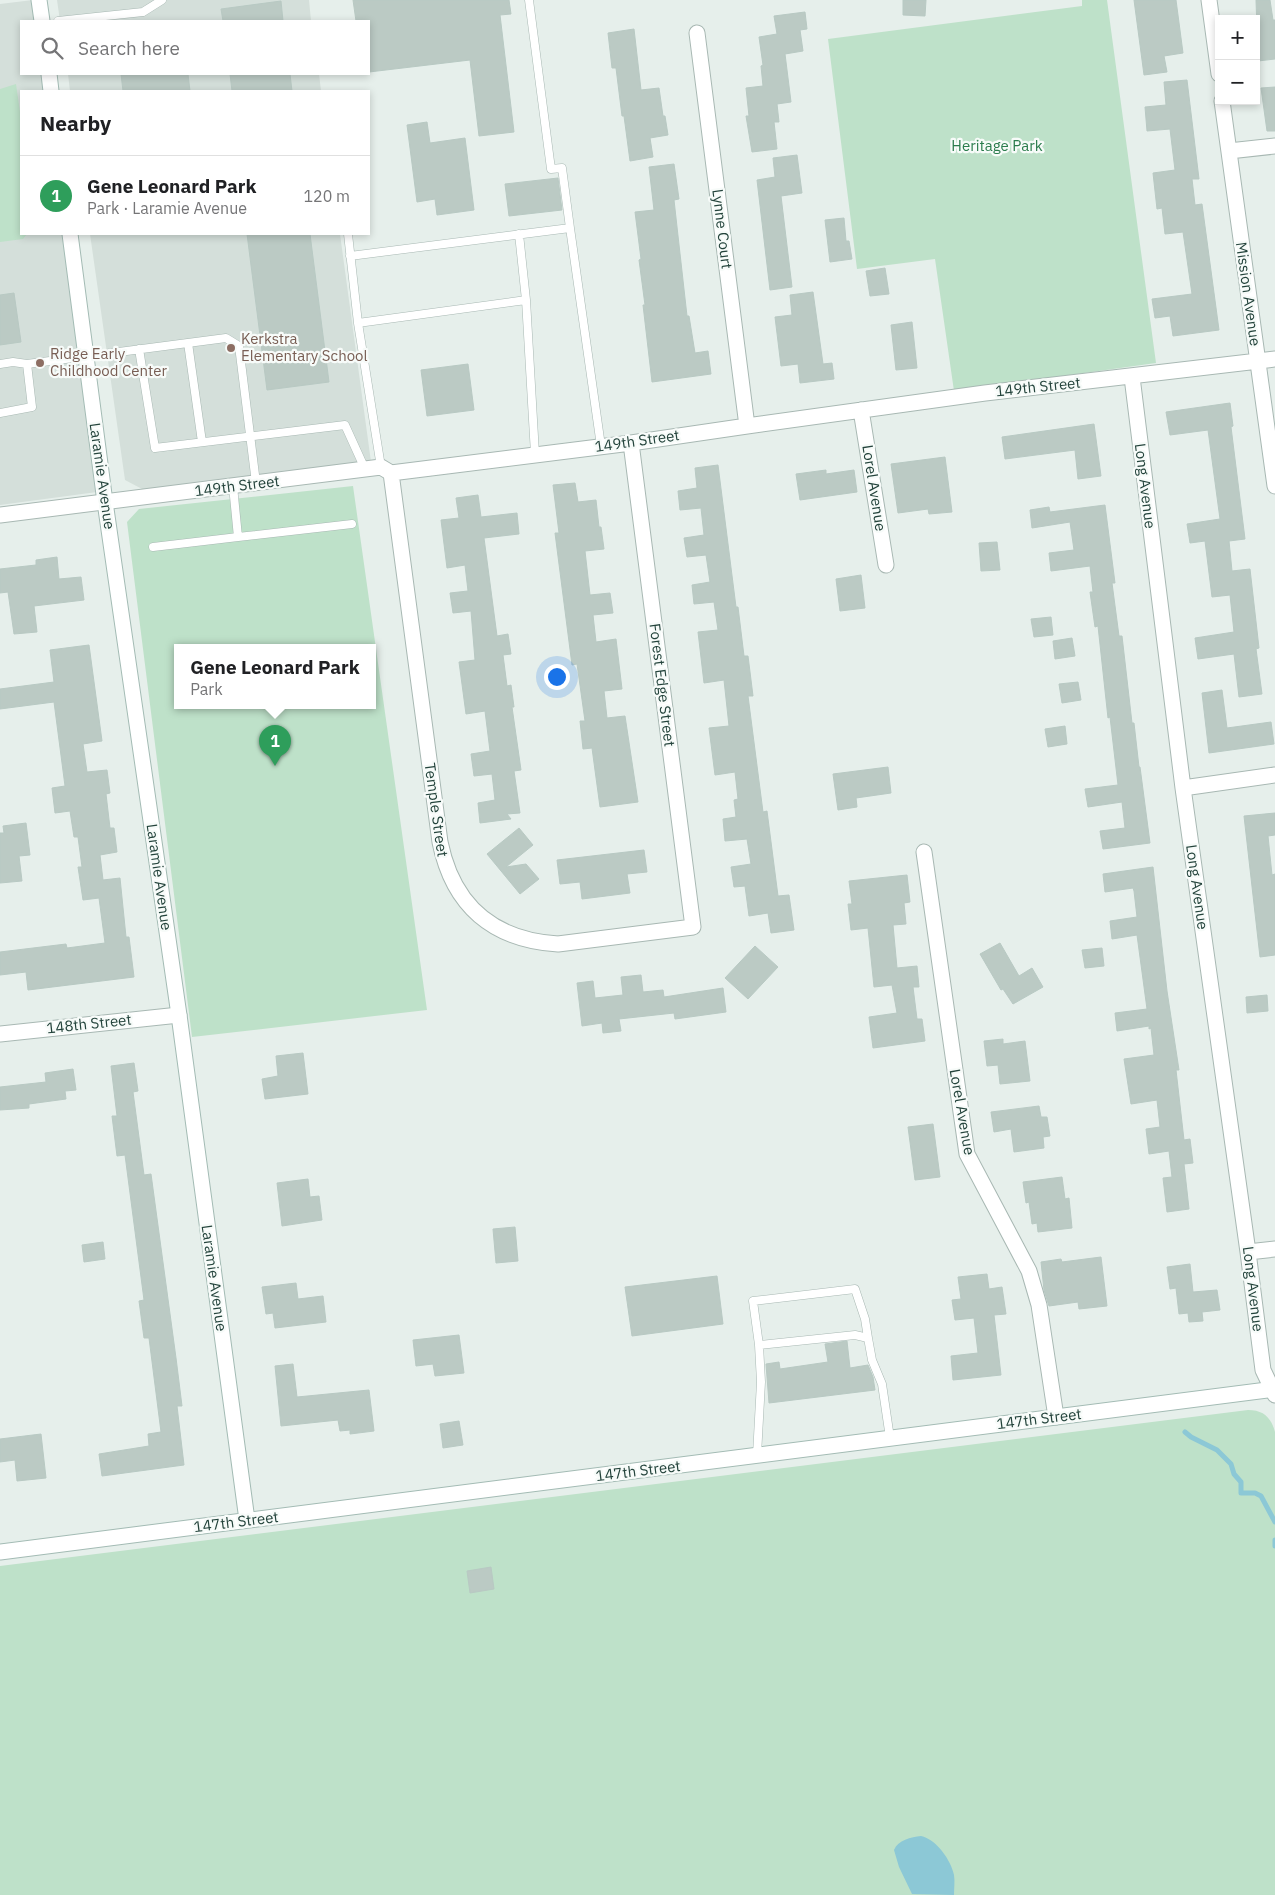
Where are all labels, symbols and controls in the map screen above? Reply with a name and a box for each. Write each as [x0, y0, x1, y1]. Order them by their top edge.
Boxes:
map controls [1215, 15, 1260, 105]
button: + [1215, 15, 1260, 60]
search box [20, 20, 370, 75]
icon: search [38, 34, 66, 62]
text: Search here [78, 36, 180, 60]
button: − [1215, 60, 1260, 105]
text: Nearby [40, 109, 111, 137]
park label: Heritage Park [951, 136, 1043, 155]
text: Gene Leonard Park [87, 174, 257, 198]
text: 1 [51, 186, 61, 206]
text: 120 m [303, 186, 350, 206]
street label: Lynne Court [708, 188, 737, 270]
text: Park · Laramie Avenue [87, 198, 247, 218]
street label: Mission Avenue [1232, 241, 1265, 347]
place label: Kerkstra Elementary School [241, 329, 368, 365]
marker: Kerkstra Elementary School [225, 342, 237, 354]
place label: Ridge Early Childhood Center [50, 344, 167, 380]
marker: Ridge Early Childhood Center [34, 357, 46, 369]
street label: 149th Street [994, 373, 1081, 400]
street label: Laramie Avenue [86, 421, 119, 531]
street label: 149th Street [593, 425, 681, 456]
street label: Long Avenue [1131, 442, 1160, 530]
street label: Lorel Avenue [858, 443, 891, 532]
street label: 149th Street [193, 471, 281, 500]
street label: Forest Edge Street [646, 622, 679, 748]
popup [174, 644, 376, 709]
text: Gene Leonard Park [190, 655, 360, 679]
your location [544, 664, 570, 690]
text: Park [190, 679, 223, 699]
pin: 1 [259, 725, 291, 766]
street label: Temple Street [421, 762, 452, 858]
street label: Laramie Avenue [143, 822, 176, 932]
street label: Long Avenue [1182, 843, 1213, 931]
street label: 148th Street [45, 1010, 132, 1037]
street label: Lorel Avenue [946, 1067, 979, 1156]
street label: Laramie Avenue [198, 1223, 231, 1333]
street label: Long Avenue [1239, 1245, 1268, 1333]
street label: 147th Street [995, 1404, 1083, 1433]
street label: 147th Street [594, 1456, 682, 1485]
street label: 147th Street [192, 1507, 280, 1536]

